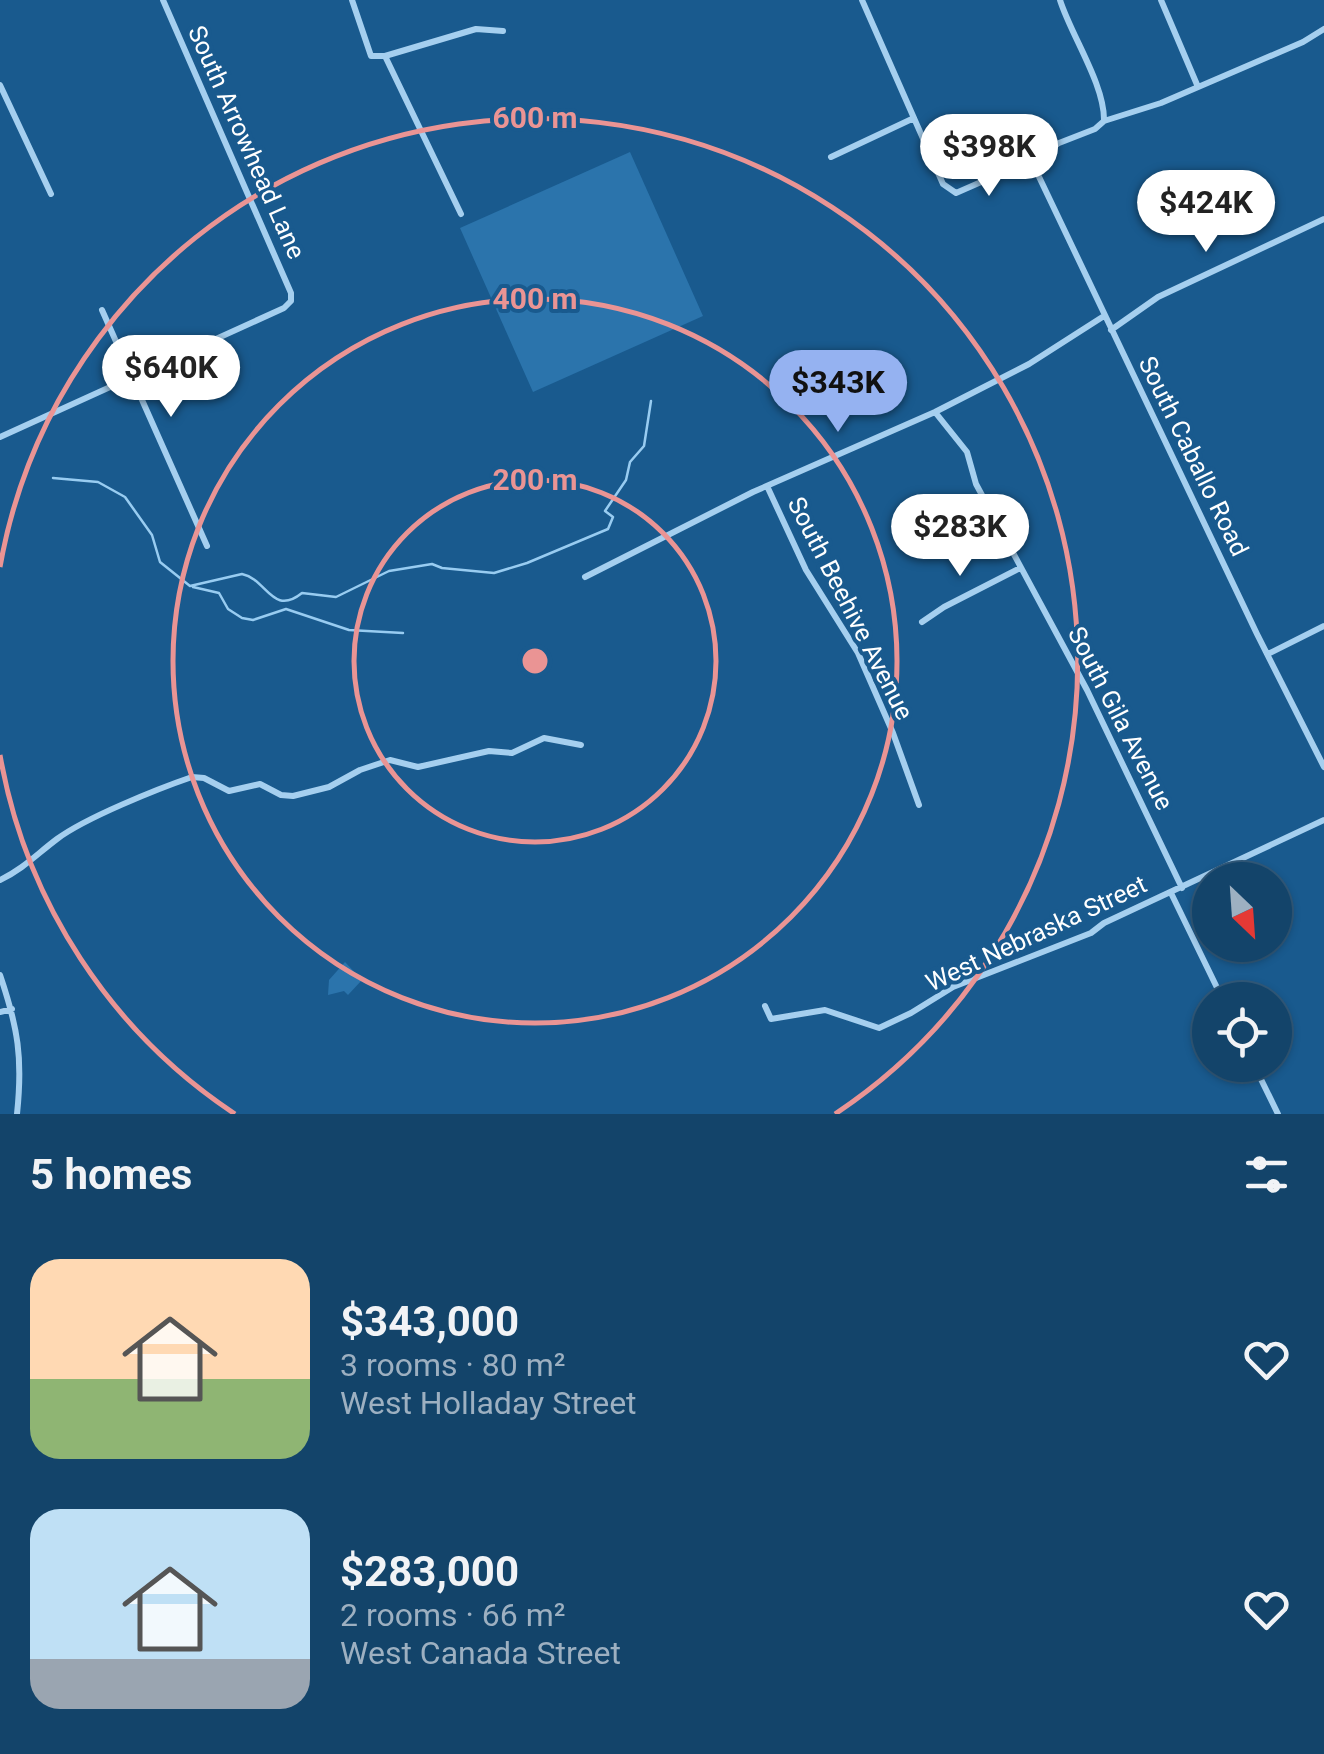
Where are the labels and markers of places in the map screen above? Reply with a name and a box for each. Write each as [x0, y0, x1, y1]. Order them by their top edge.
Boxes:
pin: $398K [919, 114, 1059, 199]
pin: $424K [1136, 170, 1276, 255]
pin: $640K [101, 335, 241, 420]
pin: $343K [768, 350, 908, 435]
pin: $283K [890, 494, 1030, 579]
centre of rings [517, 643, 553, 679]

